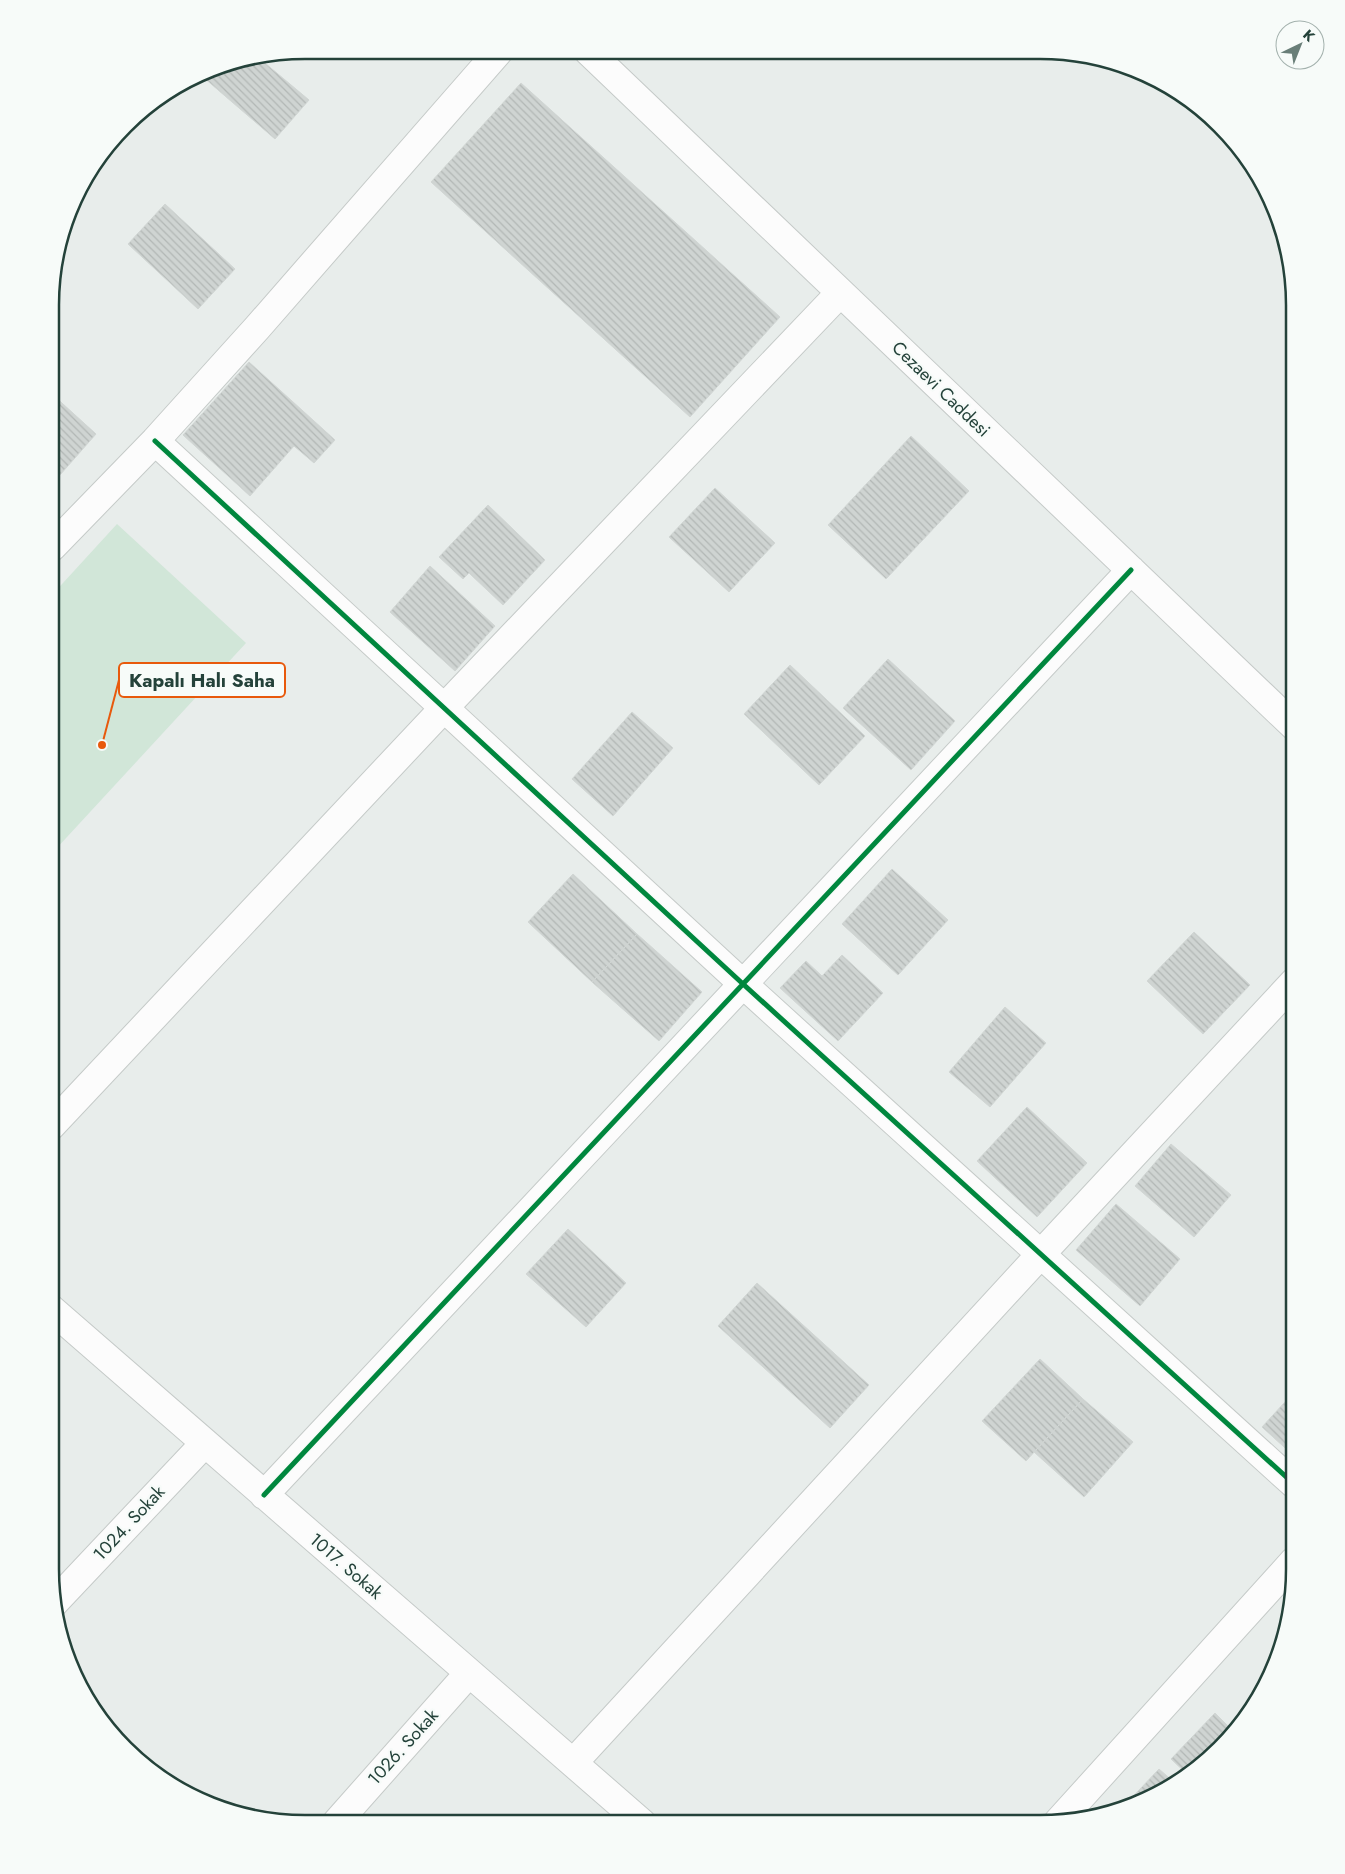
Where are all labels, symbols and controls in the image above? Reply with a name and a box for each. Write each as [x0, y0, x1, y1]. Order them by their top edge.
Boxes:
north arrow [1275, 20, 1325, 70]
text: K [1298, 25, 1319, 46]
street label: Cezaevi Caddesi [886, 335, 996, 443]
callout: Kapalı Halı Saha [119, 663, 285, 697]
text: Kapalı Halı Saha [129, 667, 275, 694]
street label: 1024. Sokak [87, 1479, 171, 1566]
street label: 1017. Sokak [304, 1527, 388, 1605]
street label: 1026. Sokak [362, 1703, 444, 1791]

